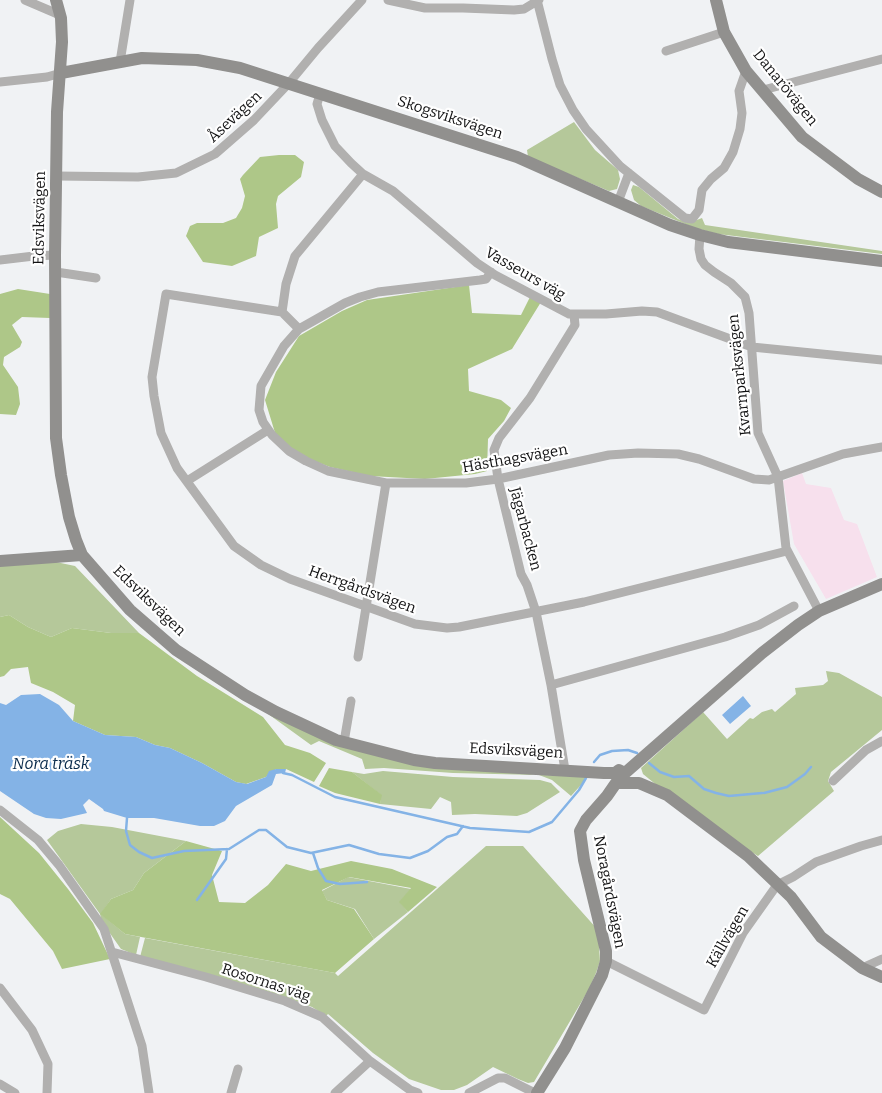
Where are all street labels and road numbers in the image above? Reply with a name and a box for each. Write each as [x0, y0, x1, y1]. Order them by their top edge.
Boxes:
street label: Danarövägen [749, 46, 821, 130]
street label: Åsevägen [204, 88, 266, 146]
street label: Skogsviksvägen [395, 92, 505, 144]
street label: Edsviksvägen [30, 171, 50, 265]
street label: Vasseurs väg [482, 244, 568, 304]
street label: Kvarnparksvägen [725, 313, 755, 437]
street label: Hästhagsvägen [461, 441, 569, 477]
street label: Jägarbacken [505, 485, 545, 573]
street label: Edsviksvägen [109, 562, 189, 640]
street label: Herrgårdsvägen [306, 562, 418, 618]
street label: Edsviksvägen [469, 740, 563, 762]
street label: Noragårdsvägen [589, 834, 629, 950]
street label: Källvägen [703, 903, 753, 971]
street label: Rosornas väg [219, 960, 313, 1006]

